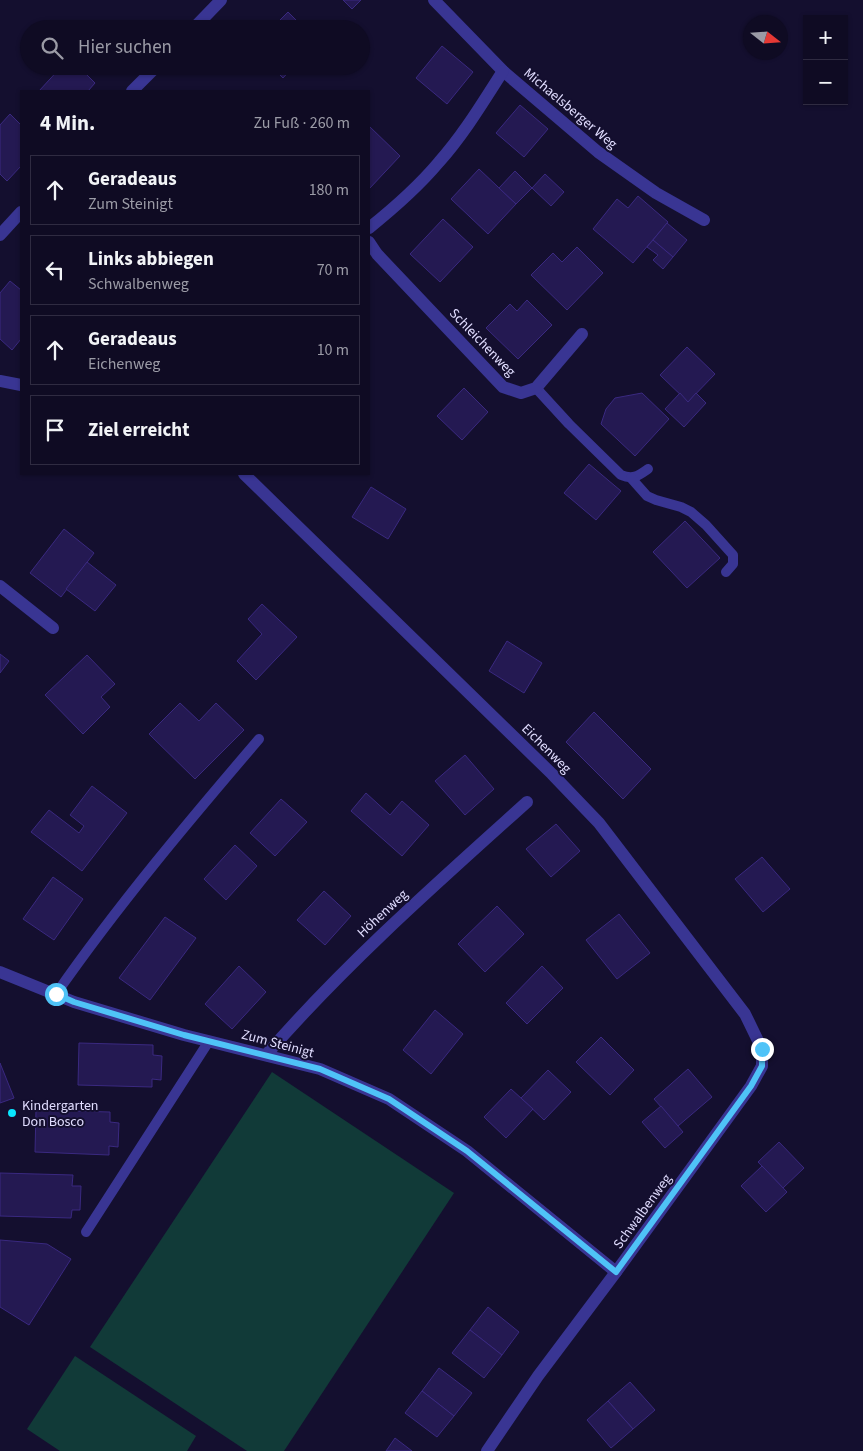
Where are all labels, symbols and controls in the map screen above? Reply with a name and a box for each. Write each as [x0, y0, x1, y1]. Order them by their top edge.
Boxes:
north arrow [743, 15, 788, 60]
map controls [803, 15, 848, 105]
button: + [803, 15, 848, 60]
search box [20, 20, 370, 75]
icon: search [38, 34, 66, 62]
text: Hier suchen [78, 34, 172, 61]
button: − [803, 60, 848, 105]
street label: Michaelsberger Weg [519, 64, 622, 154]
text: 4 Min. [40, 108, 95, 138]
text: Zu Fuß · 260 m [254, 112, 350, 134]
text: Geradeaus [88, 166, 177, 193]
icon: ahead [41, 176, 69, 204]
text: 180 m [309, 179, 349, 201]
text: Zum Steinigt [88, 193, 173, 215]
text: Links abbiegen [88, 246, 214, 273]
icon: left [41, 256, 69, 284]
text: 70 m [317, 259, 349, 281]
text: Schwalbenweg [88, 273, 189, 295]
street label: Schleichenweg [445, 304, 520, 381]
text: Geradeaus [88, 326, 177, 353]
icon: ahead [41, 336, 69, 364]
text: 10 m [317, 339, 349, 361]
text: Eichenweg [88, 353, 160, 375]
icon: arrive [41, 416, 69, 444]
text: Ziel erreicht [88, 417, 189, 444]
street label: Eichenweg [517, 719, 576, 778]
street label: Höhenweg [353, 885, 412, 942]
route start [45, 983, 68, 1006]
street label: Zum Steinigt [239, 1025, 316, 1063]
route end [751, 1038, 774, 1061]
place label: Kindergarten Don Bosco [22, 1096, 99, 1132]
marker: Kindergarten Don Bosco [6, 1107, 18, 1119]
street label: Schwalbenweg [609, 1170, 677, 1253]

